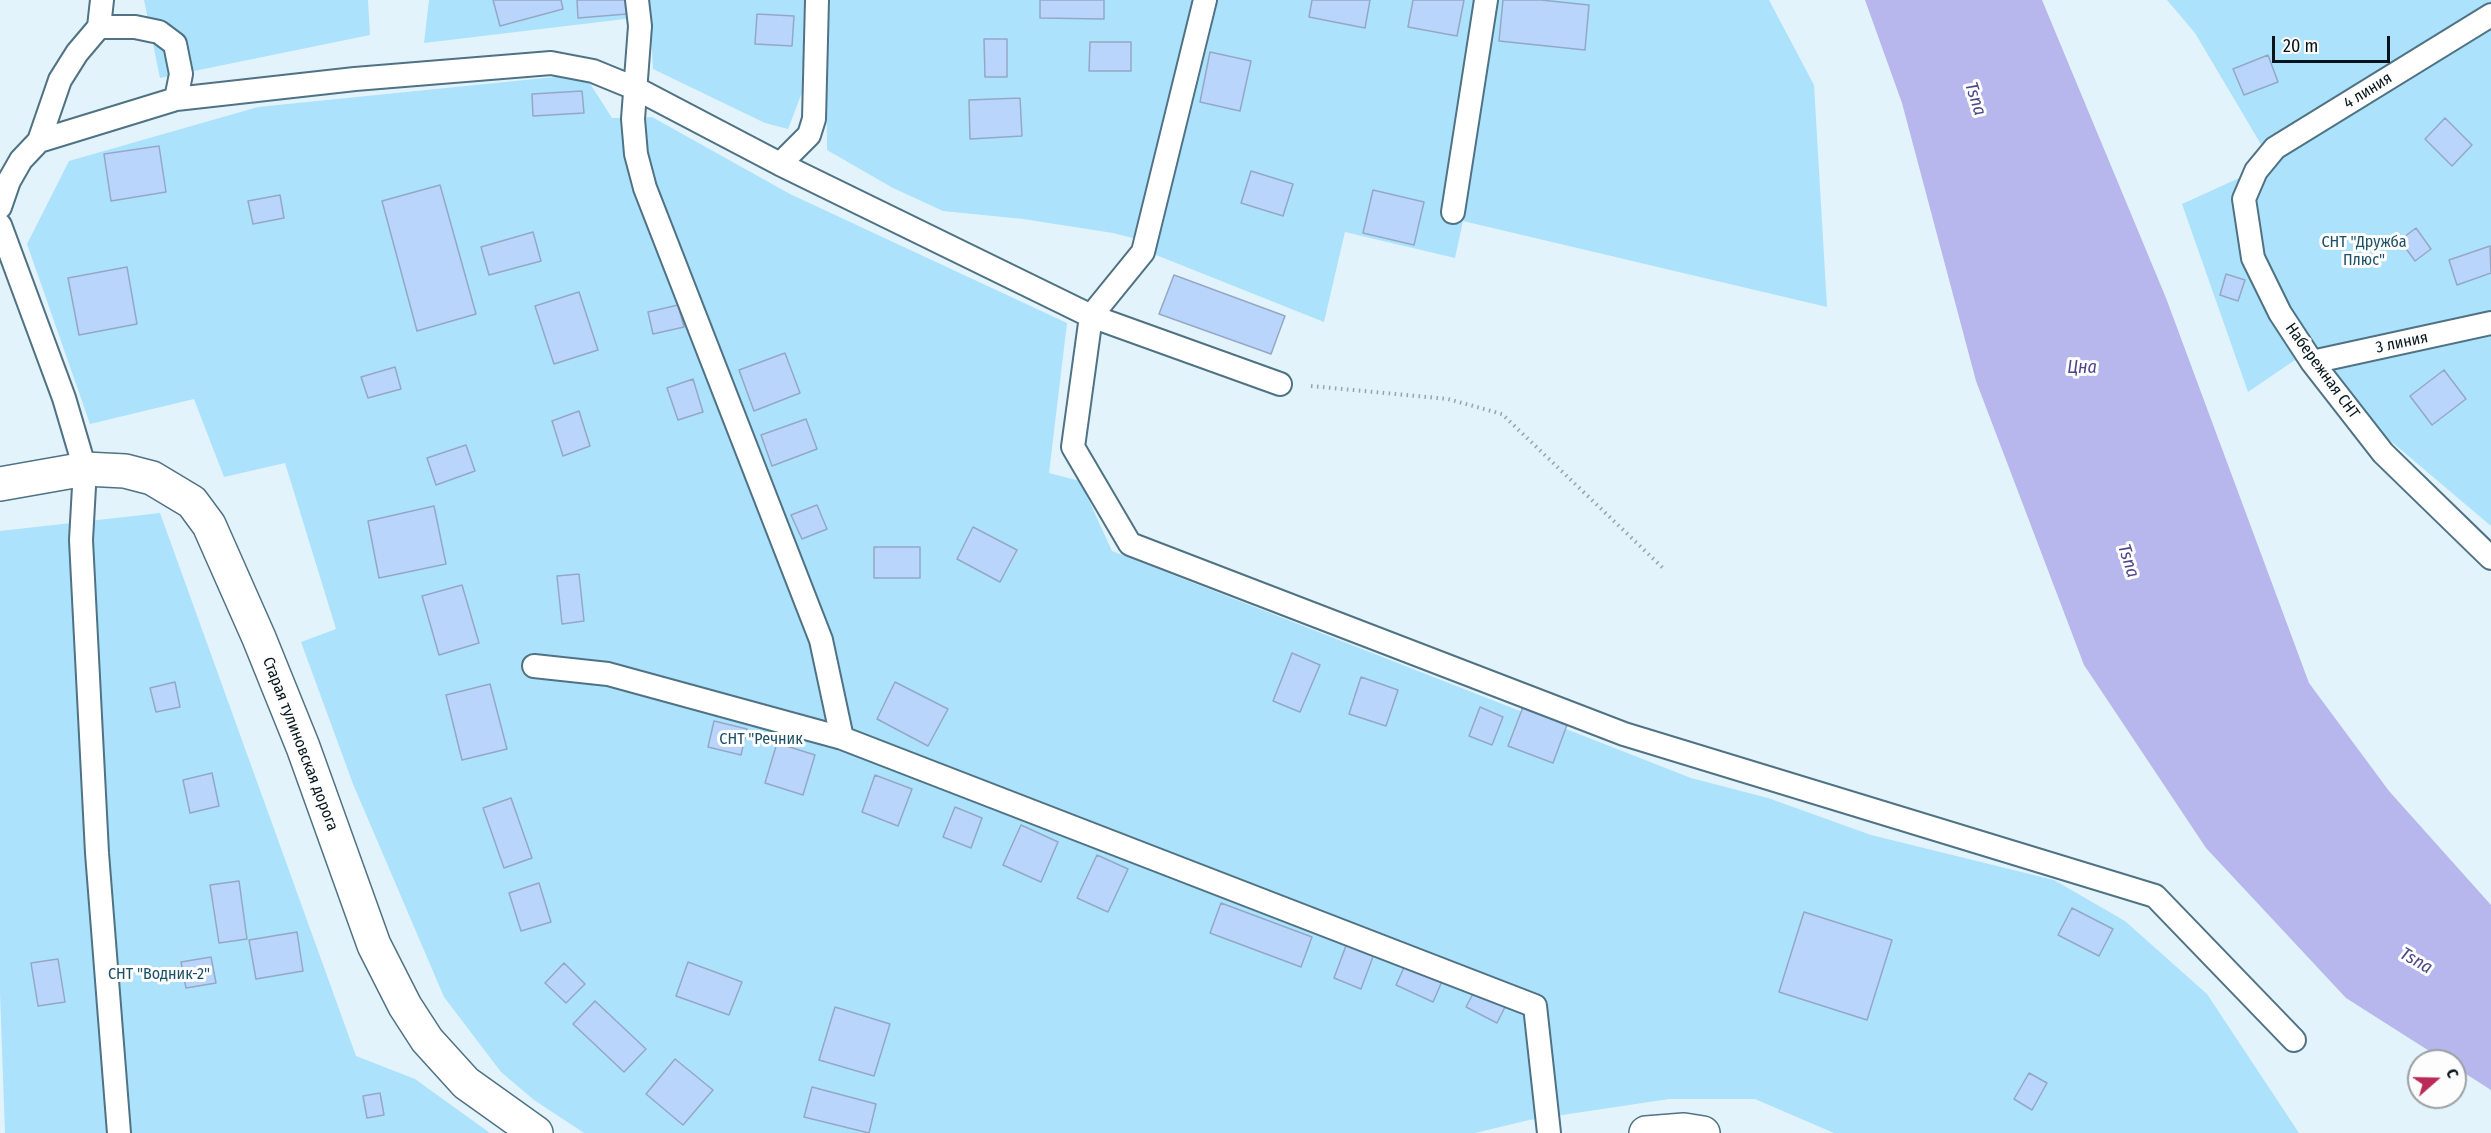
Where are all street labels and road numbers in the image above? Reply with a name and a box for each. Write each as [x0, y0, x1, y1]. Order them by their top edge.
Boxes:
street label: 4 линия [2340, 69, 2396, 113]
street label: Набережная СНТ [2281, 319, 2363, 423]
street label: 3 линия [2374, 328, 2430, 358]
street label: Старая тулиновская дорога [258, 654, 342, 834]

